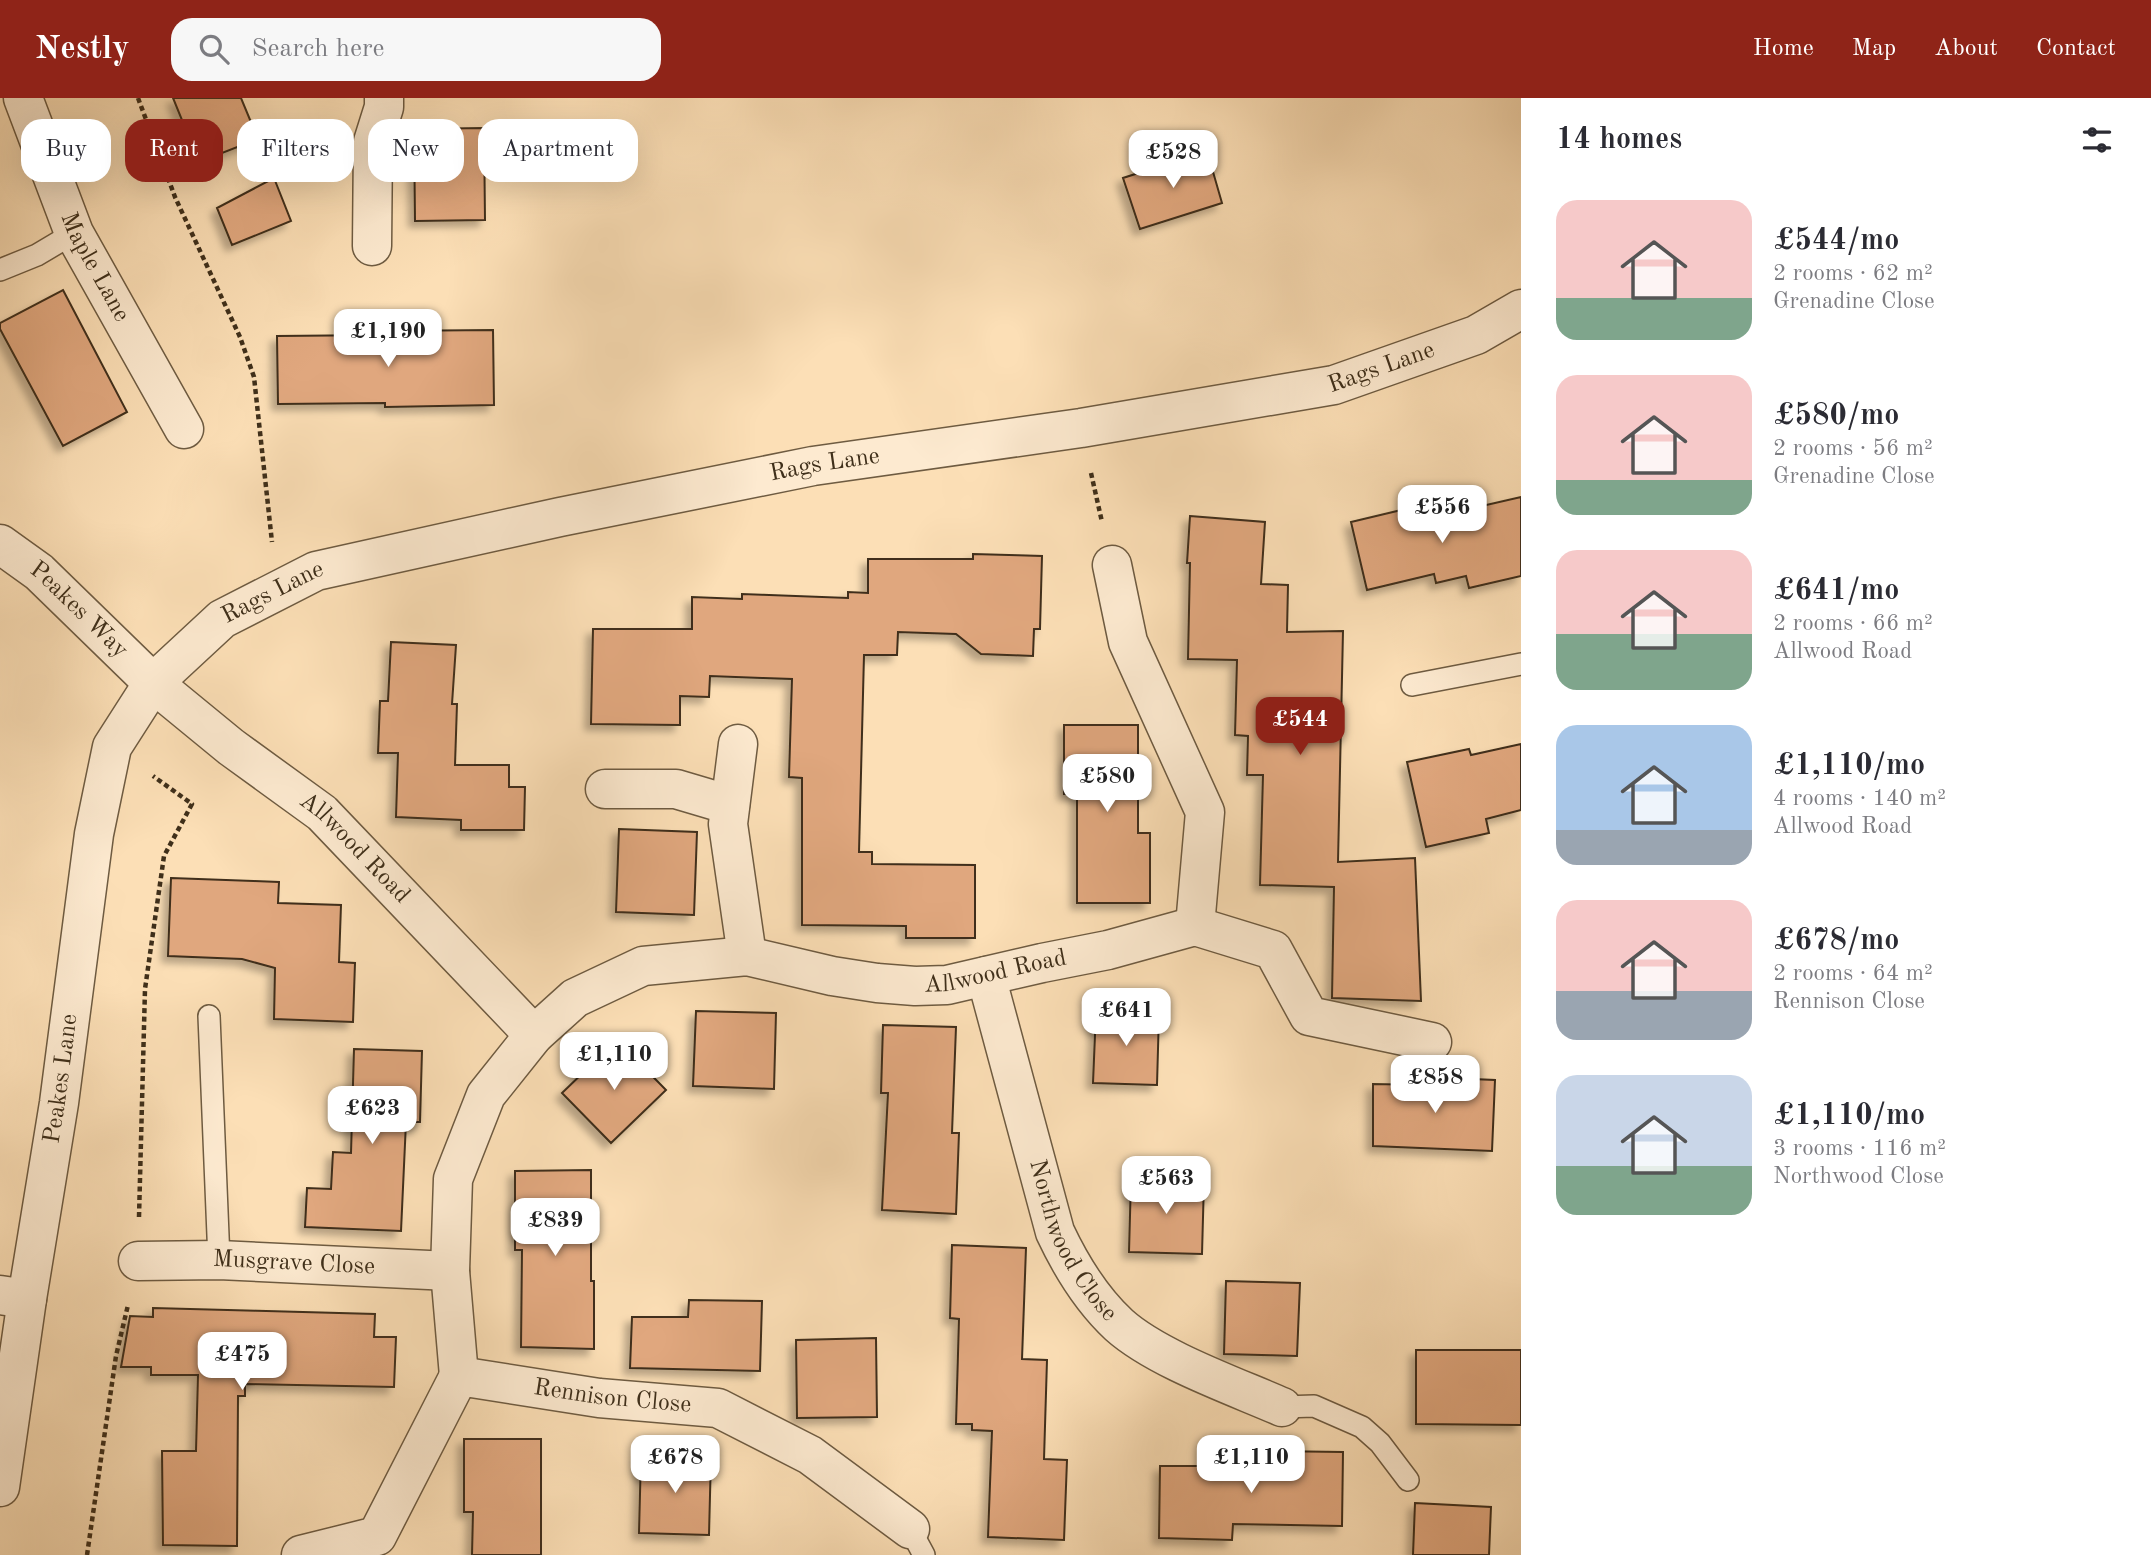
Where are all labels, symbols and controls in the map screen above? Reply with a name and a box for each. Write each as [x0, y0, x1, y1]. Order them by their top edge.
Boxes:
search box [171, 18, 661, 81]
icon: search [195, 30, 233, 68]
text: Nestly [35, 33, 129, 66]
text: Search here [251, 36, 385, 62]
text: Home [1753, 37, 1814, 61]
text: Map [1852, 37, 1896, 61]
text: About [1934, 37, 1998, 61]
text: Contact [2036, 37, 2116, 61]
chip: Buy [21, 119, 111, 182]
chip: Rent [125, 119, 223, 182]
chip: Filters [237, 119, 354, 182]
chip: New [368, 119, 464, 182]
chip: Apartment [478, 119, 638, 182]
icon: filters [2078, 121, 2116, 159]
text: 14 homes [1556, 125, 1682, 155]
pin: £528 [1132, 130, 1214, 190]
text: £528 [1145, 141, 1201, 164]
street label: Maple Lane [55, 209, 133, 326]
text: £544/mo [1773, 226, 1899, 256]
icon: home [1612, 228, 1696, 312]
text: 2 rooms · 62 m² [1773, 262, 1933, 285]
text: Grenadine Close [1773, 290, 1935, 313]
pin: £1,190 [331, 310, 445, 369]
text: £1,190 [350, 320, 426, 343]
street label: Rags Lane [1325, 338, 1438, 398]
text: £580/mo [1773, 401, 1899, 431]
icon: home [1612, 403, 1696, 487]
text: 2 rooms · 56 m² [1773, 437, 1933, 460]
street label: Rags Lane [768, 445, 881, 486]
text: Grenadine Close [1773, 465, 1935, 488]
pin: £556 [1401, 486, 1483, 545]
text: £556 [1414, 496, 1470, 519]
street label: Peakes Way [25, 557, 132, 663]
street label: Rags Lane [218, 558, 326, 629]
text: £641/mo [1773, 576, 1899, 606]
icon: home [1612, 578, 1696, 662]
text: 2 rooms · 66 m² [1773, 612, 1933, 635]
text: Allwood Road [1773, 640, 1912, 663]
pin: £544 [1259, 698, 1341, 757]
text: £544 [1272, 708, 1328, 731]
text: £1,110/mo [1773, 751, 1925, 781]
icon: home [1612, 753, 1696, 837]
pin: £580 [1066, 754, 1148, 814]
text: £580 [1079, 765, 1135, 788]
text: 4 rooms · 140 m² [1773, 787, 1946, 810]
street label: Allwood Road [295, 789, 414, 908]
text: Allwood Road [1773, 815, 1912, 838]
text: £678/mo [1773, 926, 1899, 956]
icon: home [1612, 928, 1696, 1012]
street label: Allwood Road [924, 946, 1069, 998]
text: 2 rooms · 64 m² [1773, 962, 1933, 985]
pin: £641 [1085, 988, 1167, 1048]
text: Rennison Close [1773, 990, 1925, 1013]
text: £641 [1098, 999, 1154, 1022]
street label: Peakes Lane [41, 1012, 82, 1145]
pin: £1,110 [557, 1032, 671, 1092]
text: £1,110 [576, 1043, 652, 1066]
pin: £858 [1394, 1056, 1476, 1115]
text: £858 [1407, 1066, 1463, 1089]
pin: £623 [331, 1086, 413, 1146]
text: £623 [344, 1097, 400, 1120]
text: £1,110/mo [1773, 1101, 1925, 1131]
icon: home [1612, 1103, 1696, 1187]
text: 3 rooms · 116 m² [1773, 1137, 1946, 1160]
pin: £563 [1125, 1156, 1207, 1216]
street label: Northwood Close [1024, 1157, 1121, 1327]
text: Northwood Close [1773, 1165, 1944, 1188]
text: £563 [1138, 1167, 1194, 1190]
pin: £839 [514, 1198, 596, 1258]
text: £839 [527, 1209, 583, 1232]
street label: Musgrave Close [212, 1248, 376, 1279]
pin: £475 [201, 1332, 283, 1392]
text: £475 [214, 1343, 270, 1366]
street label: Rennison Close [532, 1376, 692, 1418]
pin: £678 [634, 1436, 716, 1495]
pin: £1,110 [1194, 1436, 1308, 1495]
text: £678 [647, 1446, 703, 1469]
text: £1,110 [1213, 1446, 1289, 1469]

